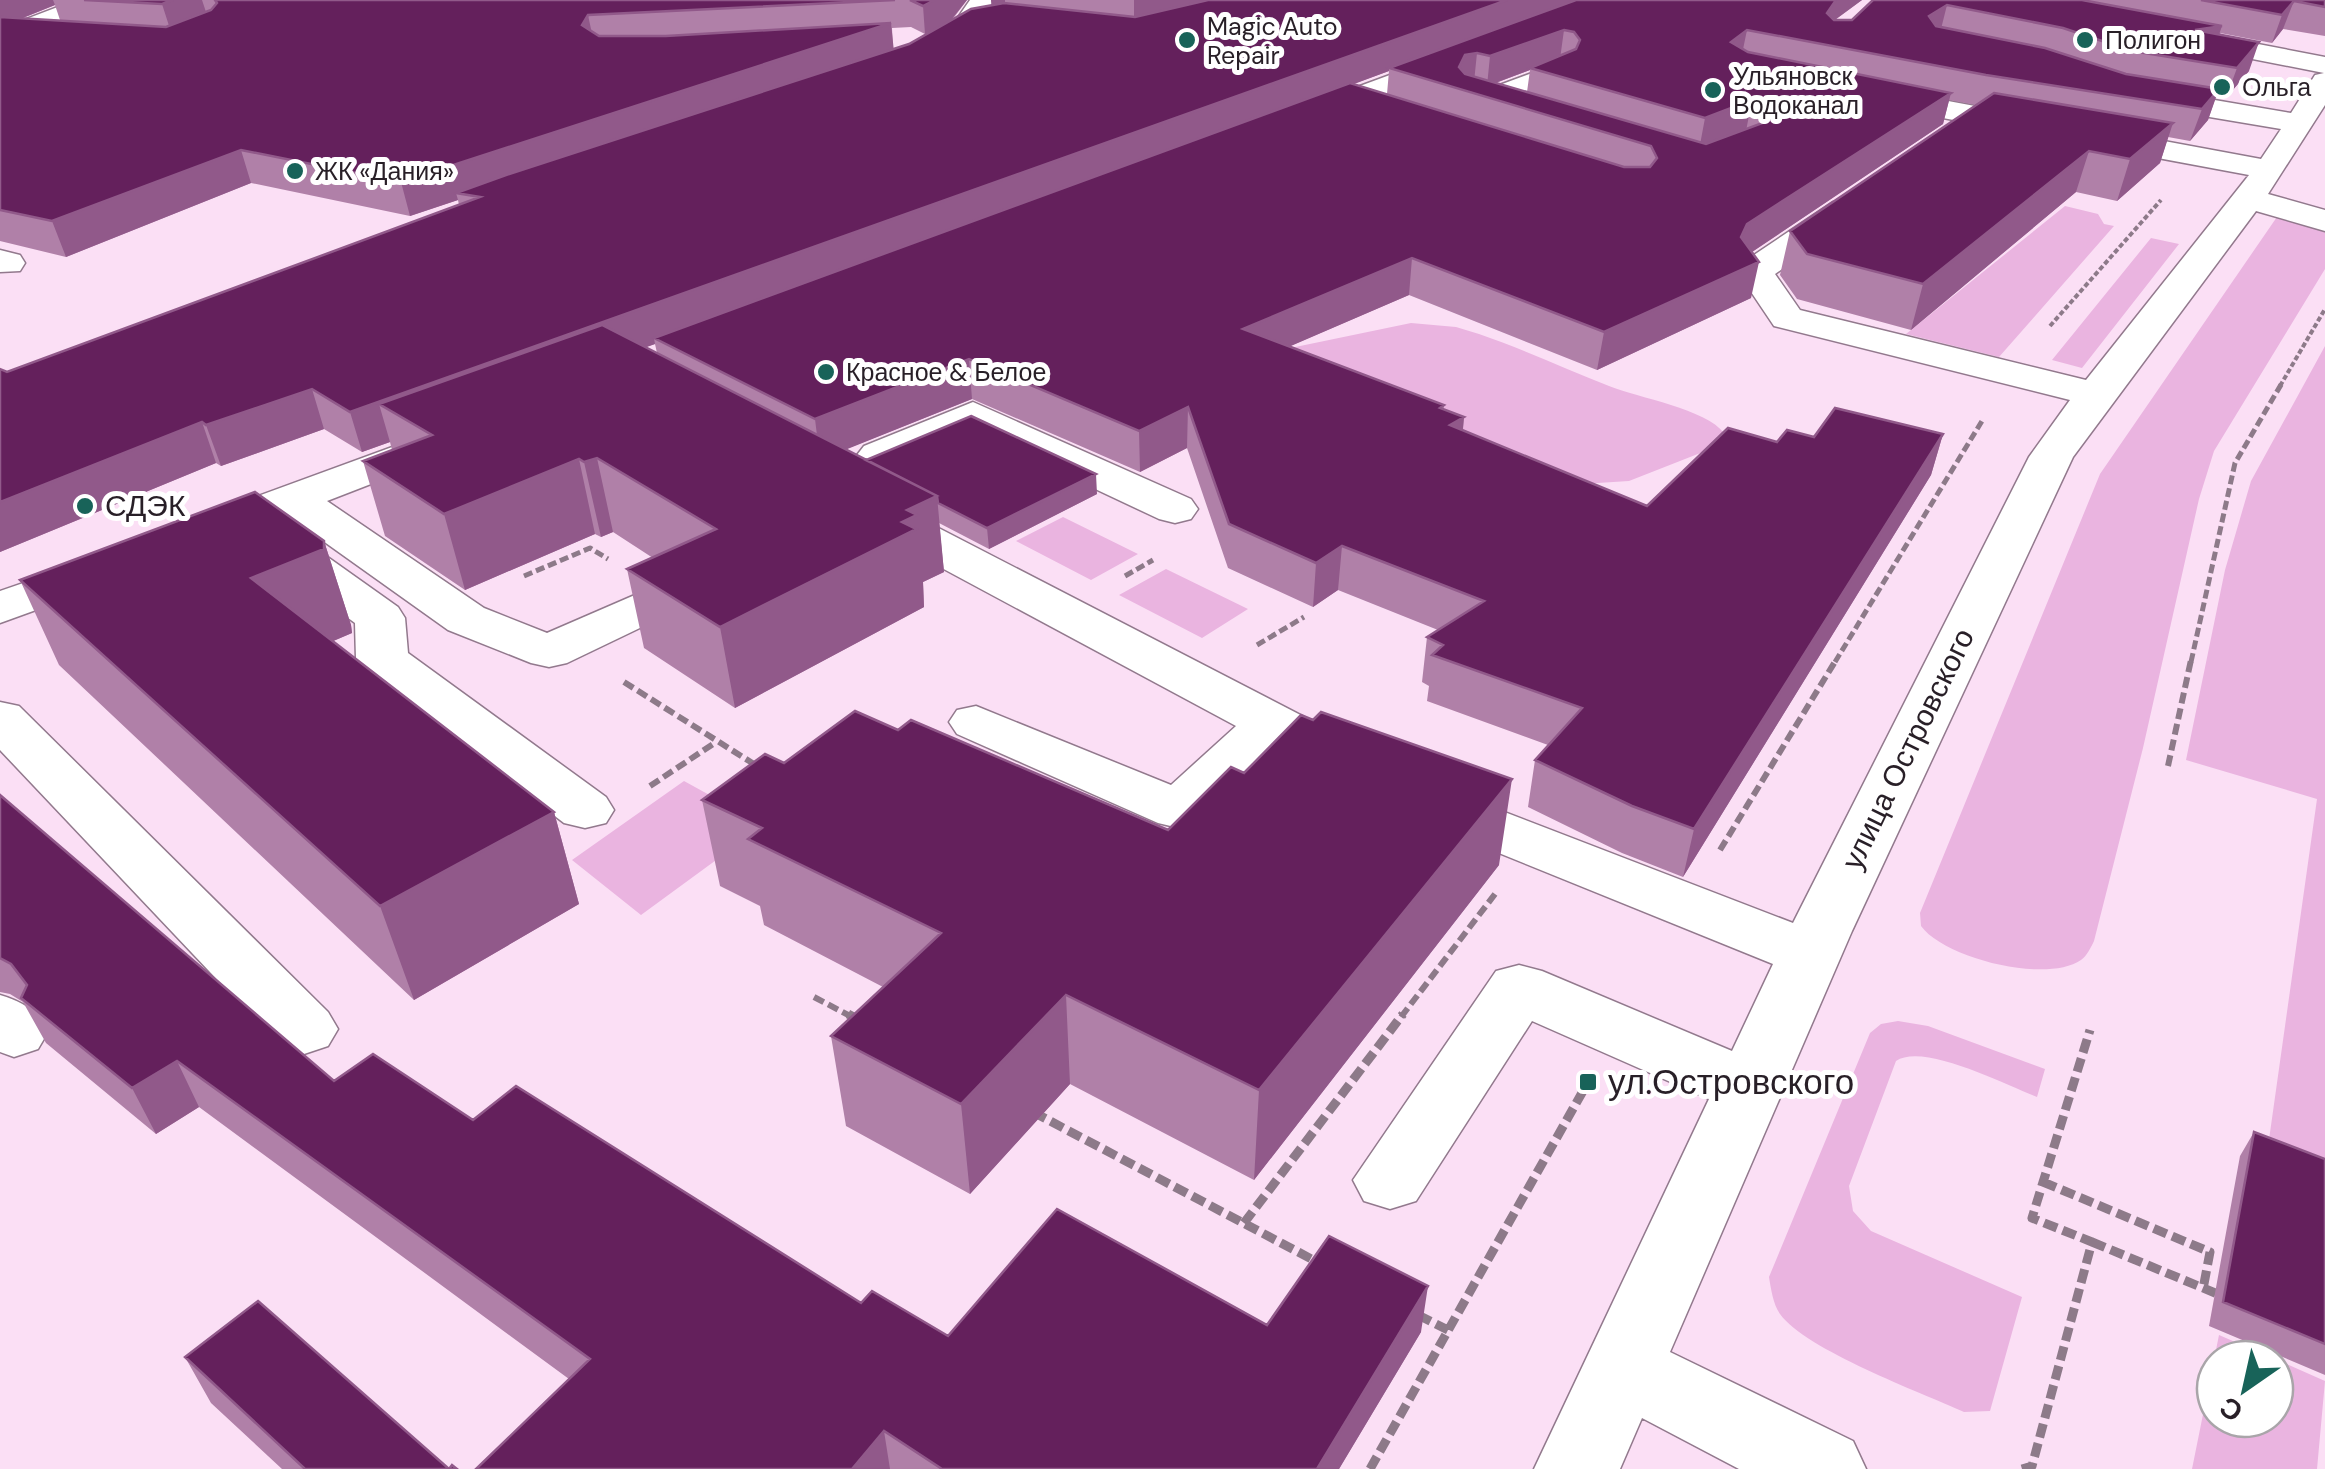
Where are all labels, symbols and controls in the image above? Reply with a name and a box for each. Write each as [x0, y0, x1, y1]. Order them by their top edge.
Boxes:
place label: Magic Auto Repair [1207, 10, 1337, 72]
place label: Полигон [2105, 24, 2201, 57]
marker: Magic Auto Repair [1176, 29, 1198, 51]
marker: Полигон [2074, 29, 2096, 51]
place label: Ульяновск Водоканал [1733, 60, 1859, 122]
place label: Ольга [2242, 71, 2311, 104]
marker: Ольга [2211, 76, 2233, 98]
marker: Ульяновск Водоканал [1702, 79, 1724, 101]
place label: ЖК «Дания» [315, 155, 454, 188]
marker: ЖК «Дания» [284, 160, 306, 182]
place label: Красное & Белое [846, 356, 1046, 389]
marker: Красное & Белое [815, 361, 837, 383]
place label: СДЭК [105, 486, 186, 525]
marker: СДЭК [74, 495, 96, 517]
street label: улица Островского [1832, 622, 1983, 876]
place label: ул.Островского [1608, 1059, 1854, 1105]
marker: ул.Островского [1577, 1071, 1599, 1093]
north arrow [2195, 1339, 2295, 1439]
text: С [2213, 1388, 2250, 1430]

